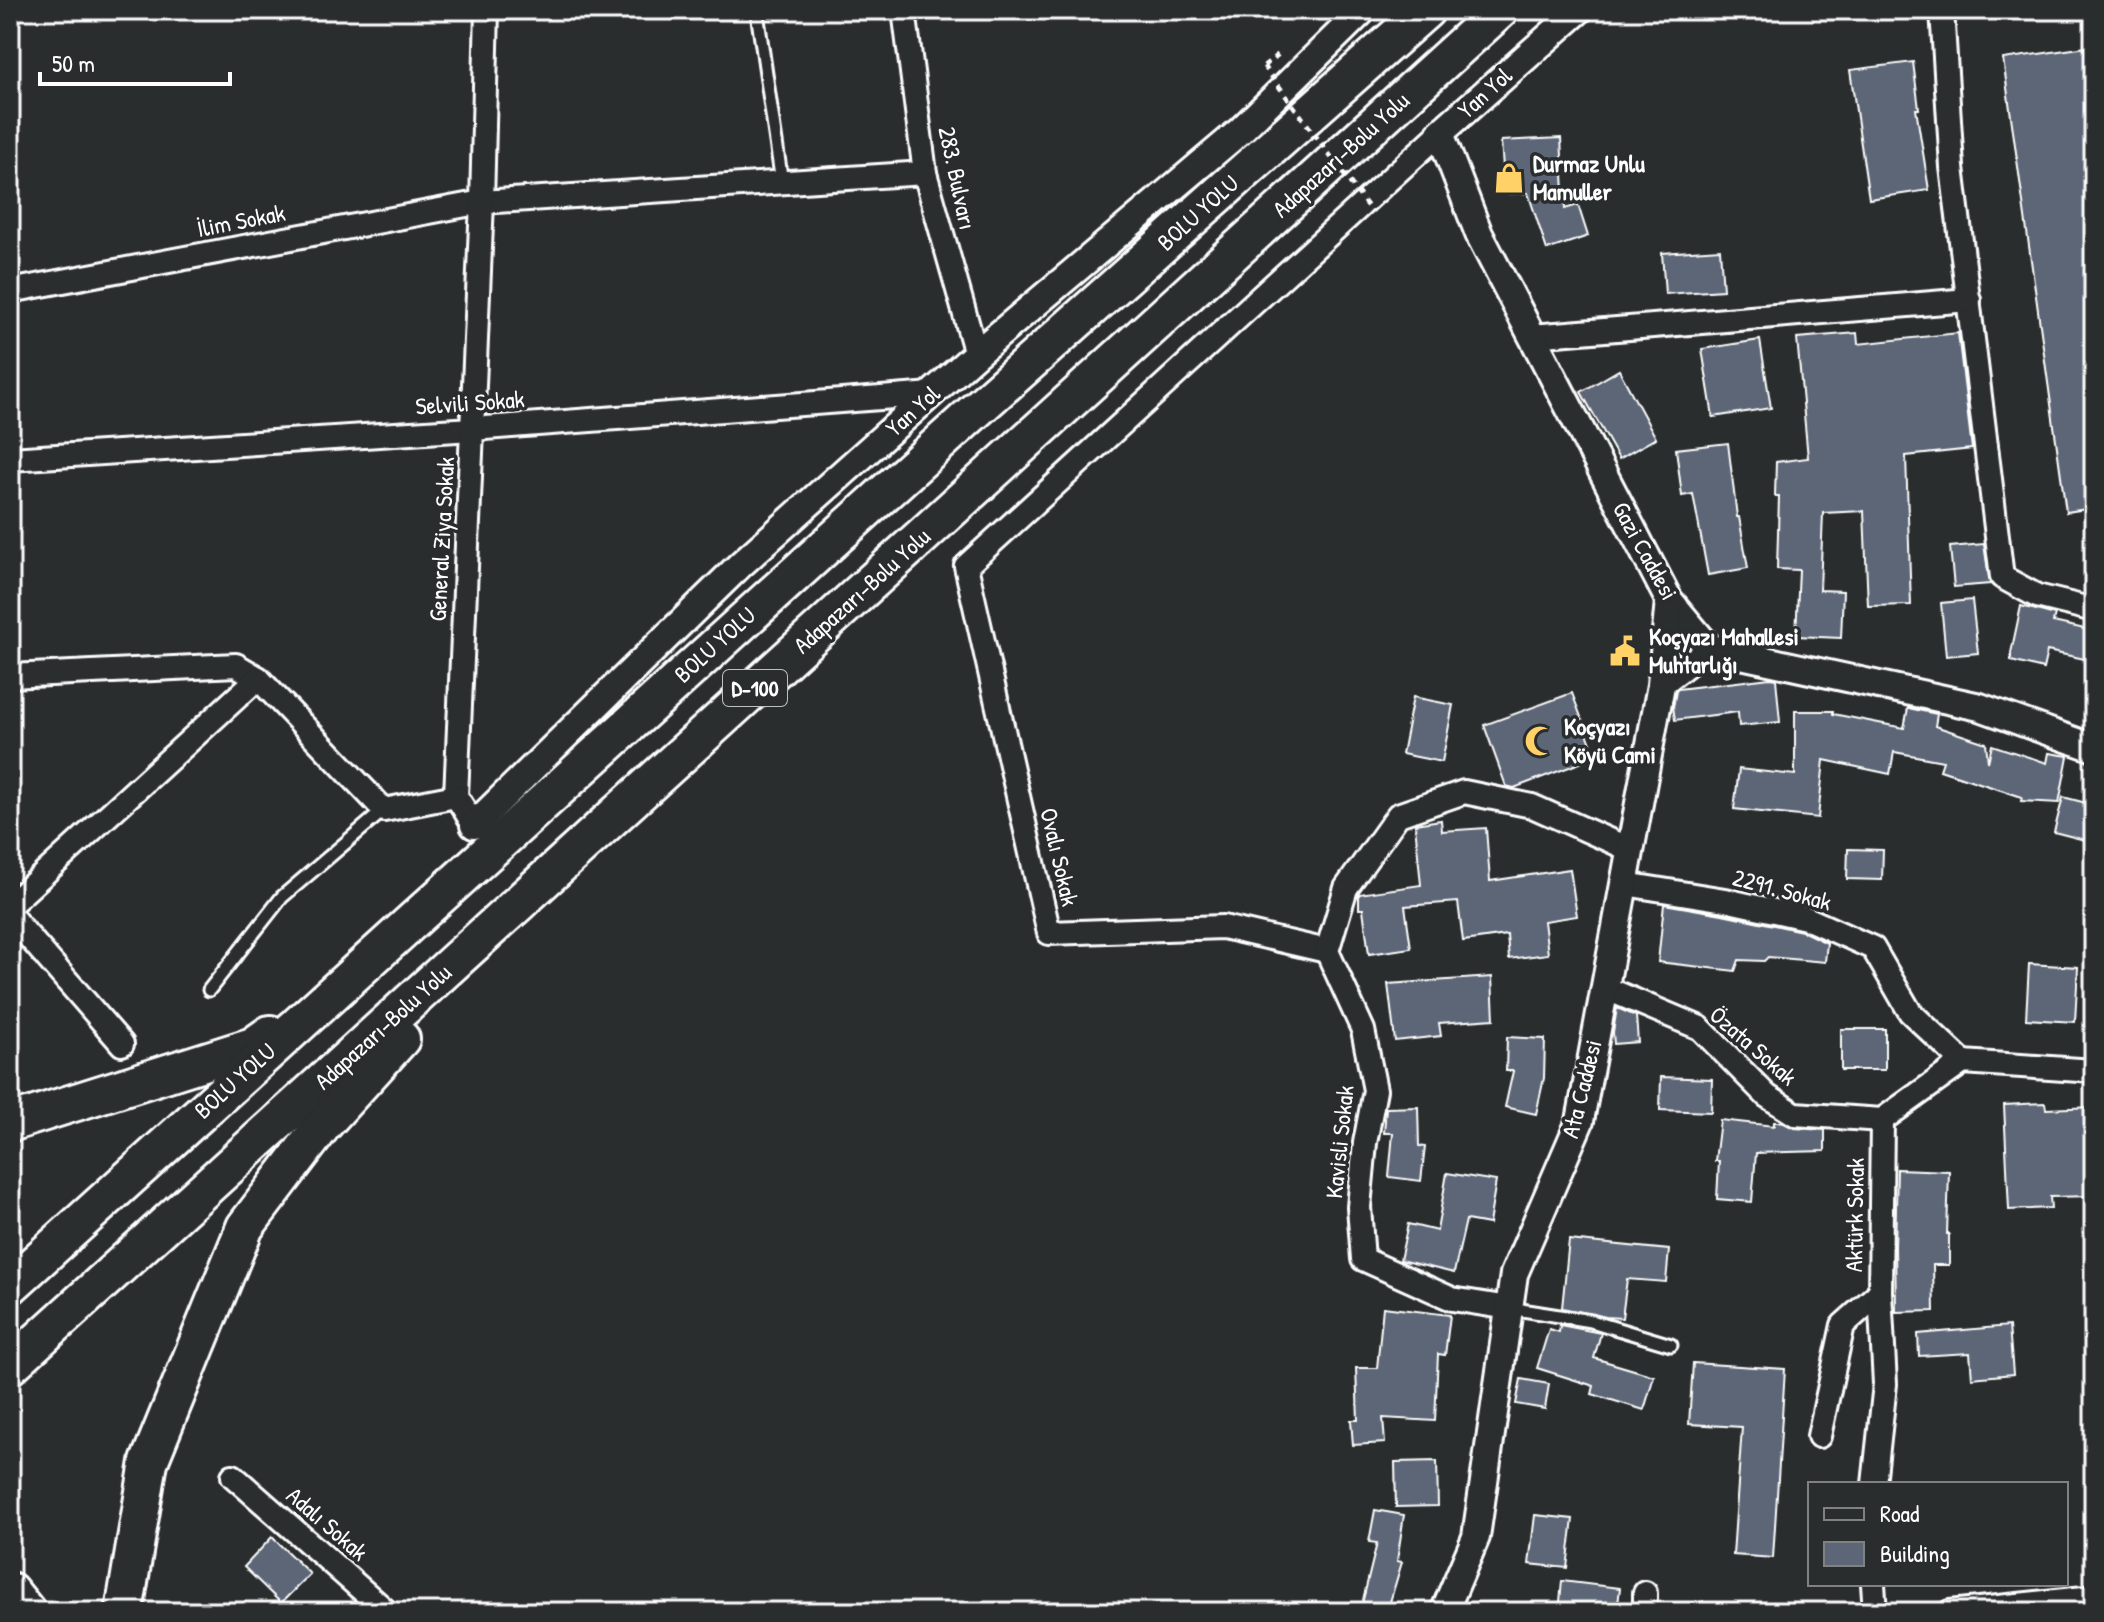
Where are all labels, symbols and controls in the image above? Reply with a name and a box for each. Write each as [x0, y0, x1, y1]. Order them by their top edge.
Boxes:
scale bar [40, 36, 230, 86]
text: 50 m [52, 47, 95, 79]
street label: Yan Yol [1450, 59, 1519, 125]
street label: Adapazarı-Bolu Yolu [1265, 84, 1416, 224]
street label: 283. Bulvarı [931, 123, 985, 232]
place label: Durmaz Unlu Mamuller [1533, 147, 1645, 207]
shop icon: Durmaz Unlu Mamuller [1492, 161, 1526, 195]
street label: BOLU YOLU [1150, 167, 1245, 257]
street label: İlim Sokak [194, 196, 288, 244]
street label: Yan Yol [878, 377, 947, 443]
street label: Selvili Sokak [414, 382, 526, 422]
street label: General Ziya Sokak [421, 456, 461, 622]
street label: Gazi Caddesi [1606, 496, 1686, 605]
street label: Adapazarı-Bolu Yolu [786, 520, 937, 660]
street label: BOLU YOLU [667, 599, 762, 689]
place label: Koçyazı Mahallesi Muhtarlığı [1649, 620, 1799, 681]
public building icon: Koçyazı Mahallesi Muhtarlığı [1608, 634, 1642, 668]
road number: D-100 [723, 670, 787, 706]
place label: Koçyazı Köyü Cami [1564, 710, 1656, 771]
mosque icon: Koçyazı Köyü Cami [1523, 724, 1557, 758]
street label: Ovalı Sokak [1033, 805, 1087, 909]
street label: 2291. Sokak [1730, 861, 1835, 918]
street label: Adapazarı-Bolu Yolu [307, 956, 458, 1096]
street label: Özata Sokak [1703, 998, 1804, 1092]
street label: BOLU YOLU [187, 1035, 282, 1125]
street label: Ata Caddesi [1553, 1036, 1609, 1141]
street label: Kavisli Sokak [1317, 1084, 1361, 1200]
street label: Aktürk Sokak [1837, 1158, 1871, 1272]
street label: Adalı Sokak [280, 1479, 375, 1567]
legend [1808, 1482, 2068, 1586]
text: Road [1880, 1497, 1919, 1529]
text: Building [1880, 1537, 1950, 1569]

